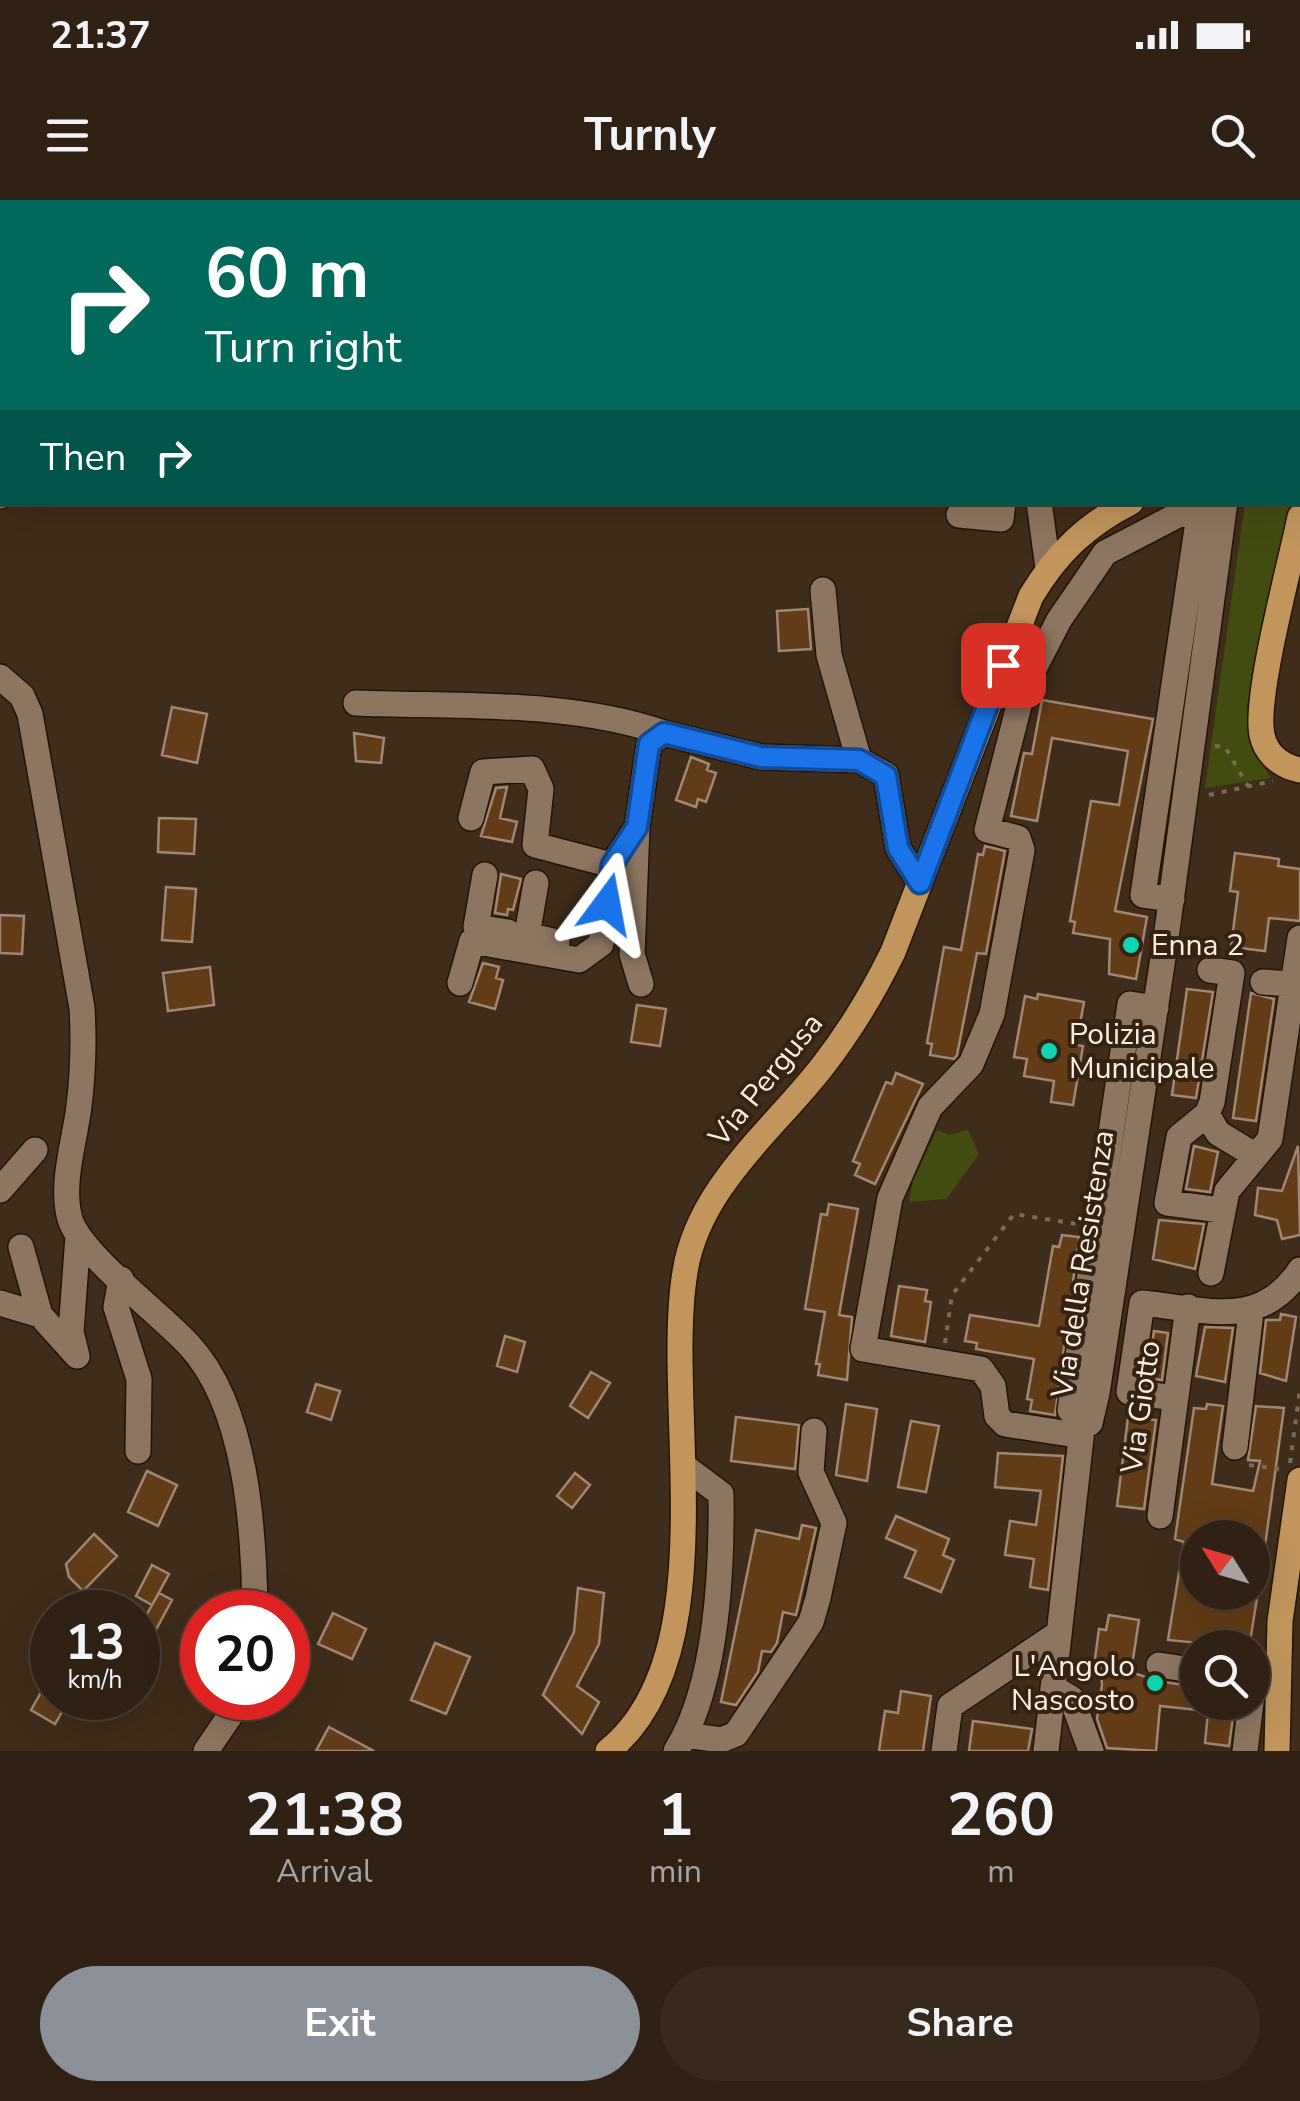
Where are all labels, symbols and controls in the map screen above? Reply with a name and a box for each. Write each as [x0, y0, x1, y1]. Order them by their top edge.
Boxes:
text: 21:37 [50, 10, 151, 61]
text: Turnly [584, 105, 716, 166]
icon: menu [40, 108, 95, 163]
icon: search [1205, 108, 1260, 163]
text: 60 m [205, 226, 369, 322]
icon: right [40, 240, 170, 370]
text: Turn right [205, 317, 402, 378]
icon: right [146, 430, 201, 485]
text: Then [40, 432, 126, 483]
pin [961, 623, 1046, 708]
icon: arrive [976, 638, 1031, 693]
position arrow [555, 852, 659, 956]
place label: Enna 2 [1151, 925, 1244, 966]
marker: Enna 2 [1120, 934, 1142, 956]
street label: Via Pergusa [699, 1005, 833, 1156]
place label: Polizia Municipale [1069, 1014, 1214, 1089]
marker: Polizia Municipale [1038, 1040, 1060, 1062]
street label: Via della Resistenza [1041, 1127, 1124, 1402]
street label: Via Giotto [1111, 1338, 1171, 1477]
north arrow [1180, 1520, 1270, 1610]
map controls [1180, 1520, 1270, 1720]
speed limit sign: 20 [180, 1590, 310, 1720]
text: 13 [65, 1608, 125, 1677]
button: search [1180, 1630, 1270, 1720]
place label: L'Angolo Nascosto [1011, 1646, 1135, 1721]
text: km/h [67, 1663, 123, 1697]
marker: L'Angolo Nascosto [1144, 1672, 1166, 1694]
text: 21:38 [245, 1774, 404, 1856]
text: 1 [657, 1774, 693, 1856]
text: 260 [947, 1774, 1055, 1856]
text: Arrival [276, 1850, 373, 1893]
text: min [649, 1850, 702, 1893]
text: m [987, 1850, 1015, 1893]
button: Exit [40, 1966, 640, 2081]
button: Share [660, 1966, 1260, 2081]

